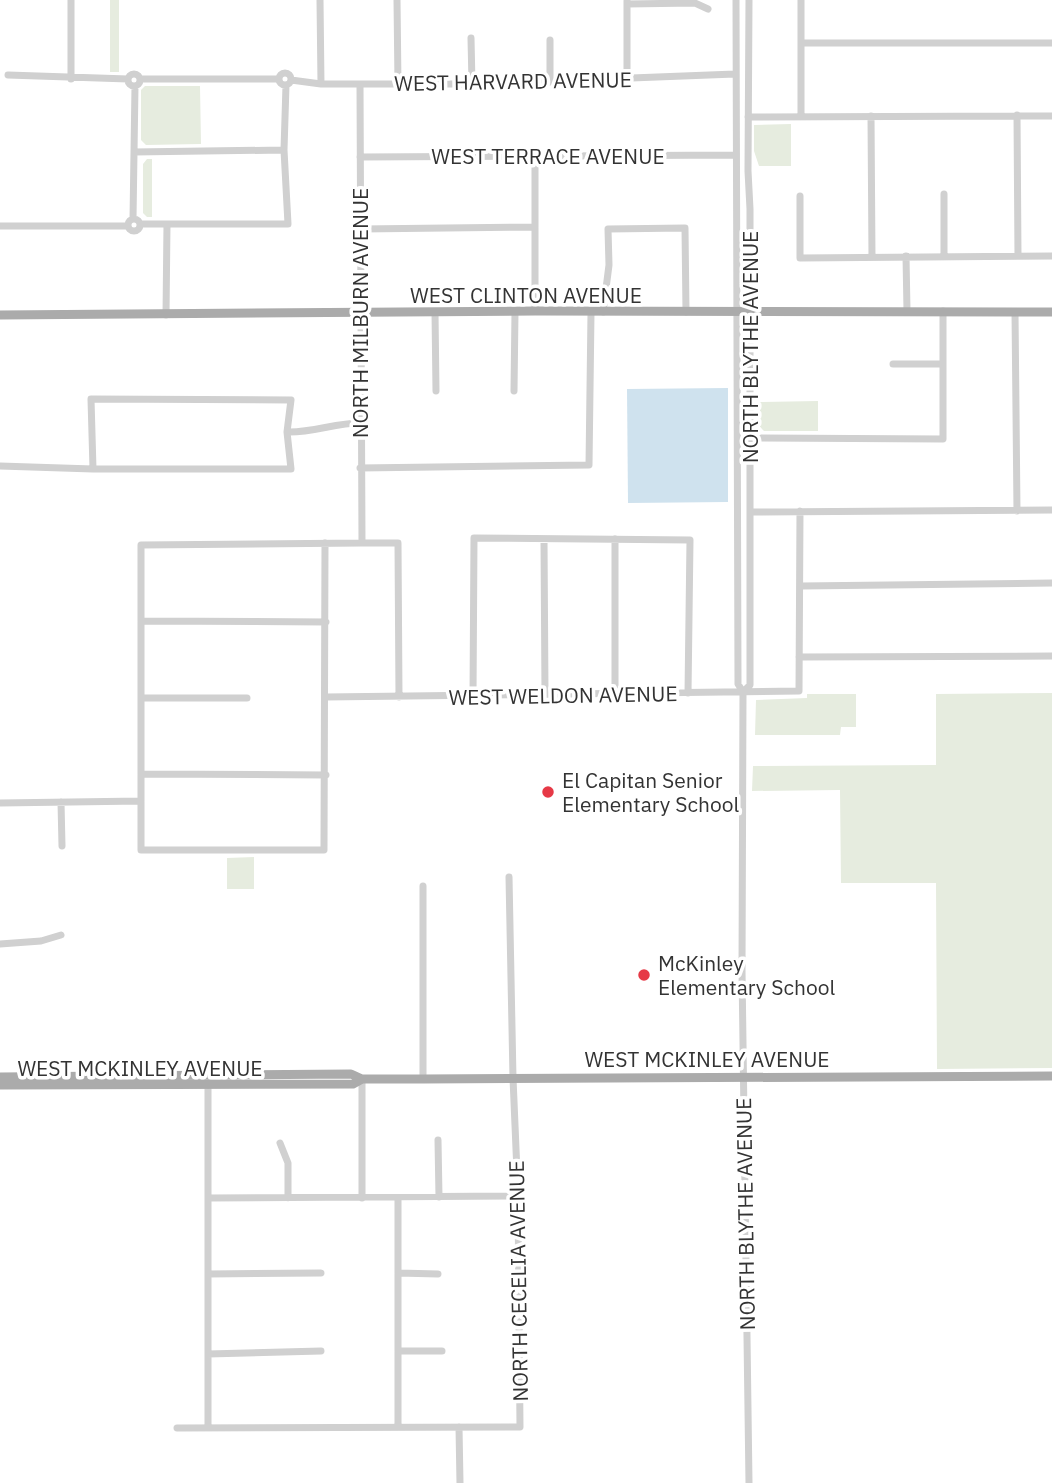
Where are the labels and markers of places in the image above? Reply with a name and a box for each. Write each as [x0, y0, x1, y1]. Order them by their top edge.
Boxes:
place label: El Capitan Senior Elementary School [562, 766, 739, 818]
marker: El Capitan Senior Elementary School [540, 784, 556, 800]
place label: McKinley Elementary School [658, 949, 835, 1001]
marker: McKinley Elementary School [636, 967, 652, 983]

